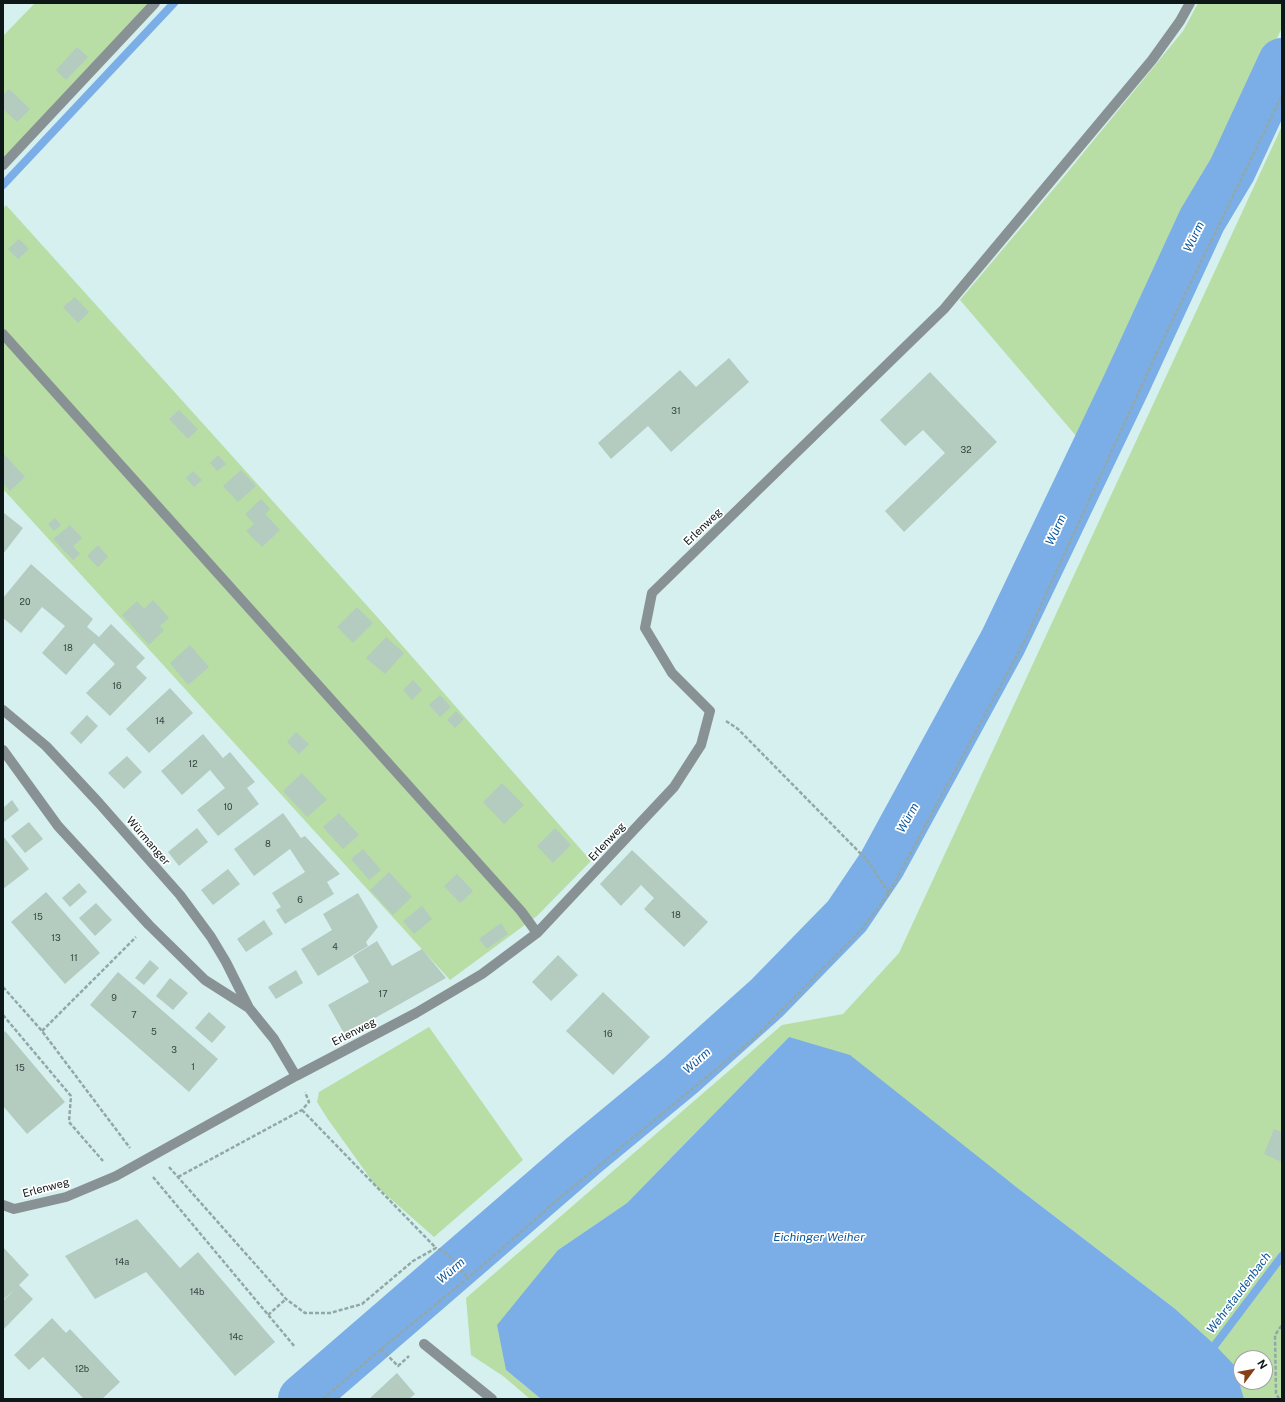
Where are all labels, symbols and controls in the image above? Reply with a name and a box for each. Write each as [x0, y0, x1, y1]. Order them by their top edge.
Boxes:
water label: Würm [1180, 219, 1208, 255]
house number: 31 [671, 406, 681, 416]
house number: 32 [960, 445, 972, 455]
street label: Erlenweg [681, 506, 725, 548]
water label: Würm [1043, 512, 1069, 548]
house number: 20 [20, 597, 30, 607]
house number: 18 [63, 643, 73, 653]
house number: 16 [112, 681, 122, 691]
house number: 14 [155, 716, 165, 726]
house number: 12 [188, 759, 198, 769]
water label: Würm [894, 800, 922, 836]
house number: 10 [223, 802, 233, 812]
street label: Würmanger [123, 814, 173, 868]
street label: Erlenweg [586, 820, 628, 864]
house number: 8 [265, 839, 271, 849]
house number: 6 [297, 895, 303, 905]
house number: 18 [671, 910, 681, 920]
house number: 15 [33, 912, 43, 922]
house number: 13 [51, 933, 61, 943]
house number: 4 [332, 942, 338, 952]
house number: 11 [70, 953, 78, 963]
house number: 17 [378, 989, 388, 999]
house number: 9 [111, 993, 117, 1003]
house number: 7 [131, 1010, 137, 1020]
street label: Erlenweg [330, 1015, 378, 1049]
house number: 5 [151, 1027, 157, 1037]
house number: 16 [603, 1029, 613, 1039]
house number: 3 [171, 1045, 177, 1055]
water label: Würm [680, 1045, 714, 1077]
house number: 1 [191, 1062, 195, 1072]
house number: 15 [15, 1063, 25, 1073]
street label: Erlenweg [21, 1175, 71, 1201]
water label: Eichinger Weiher [773, 1230, 865, 1244]
water label: Wehrstaudenbach [1204, 1250, 1274, 1336]
water label: Würm [434, 1255, 468, 1287]
house number: 14a [115, 1257, 129, 1267]
house number: 14b [190, 1287, 204, 1297]
house number: 14c [229, 1332, 243, 1342]
north arrow [1233, 1350, 1273, 1390]
text: N [1255, 1357, 1270, 1371]
house number: 12b [75, 1364, 89, 1374]

